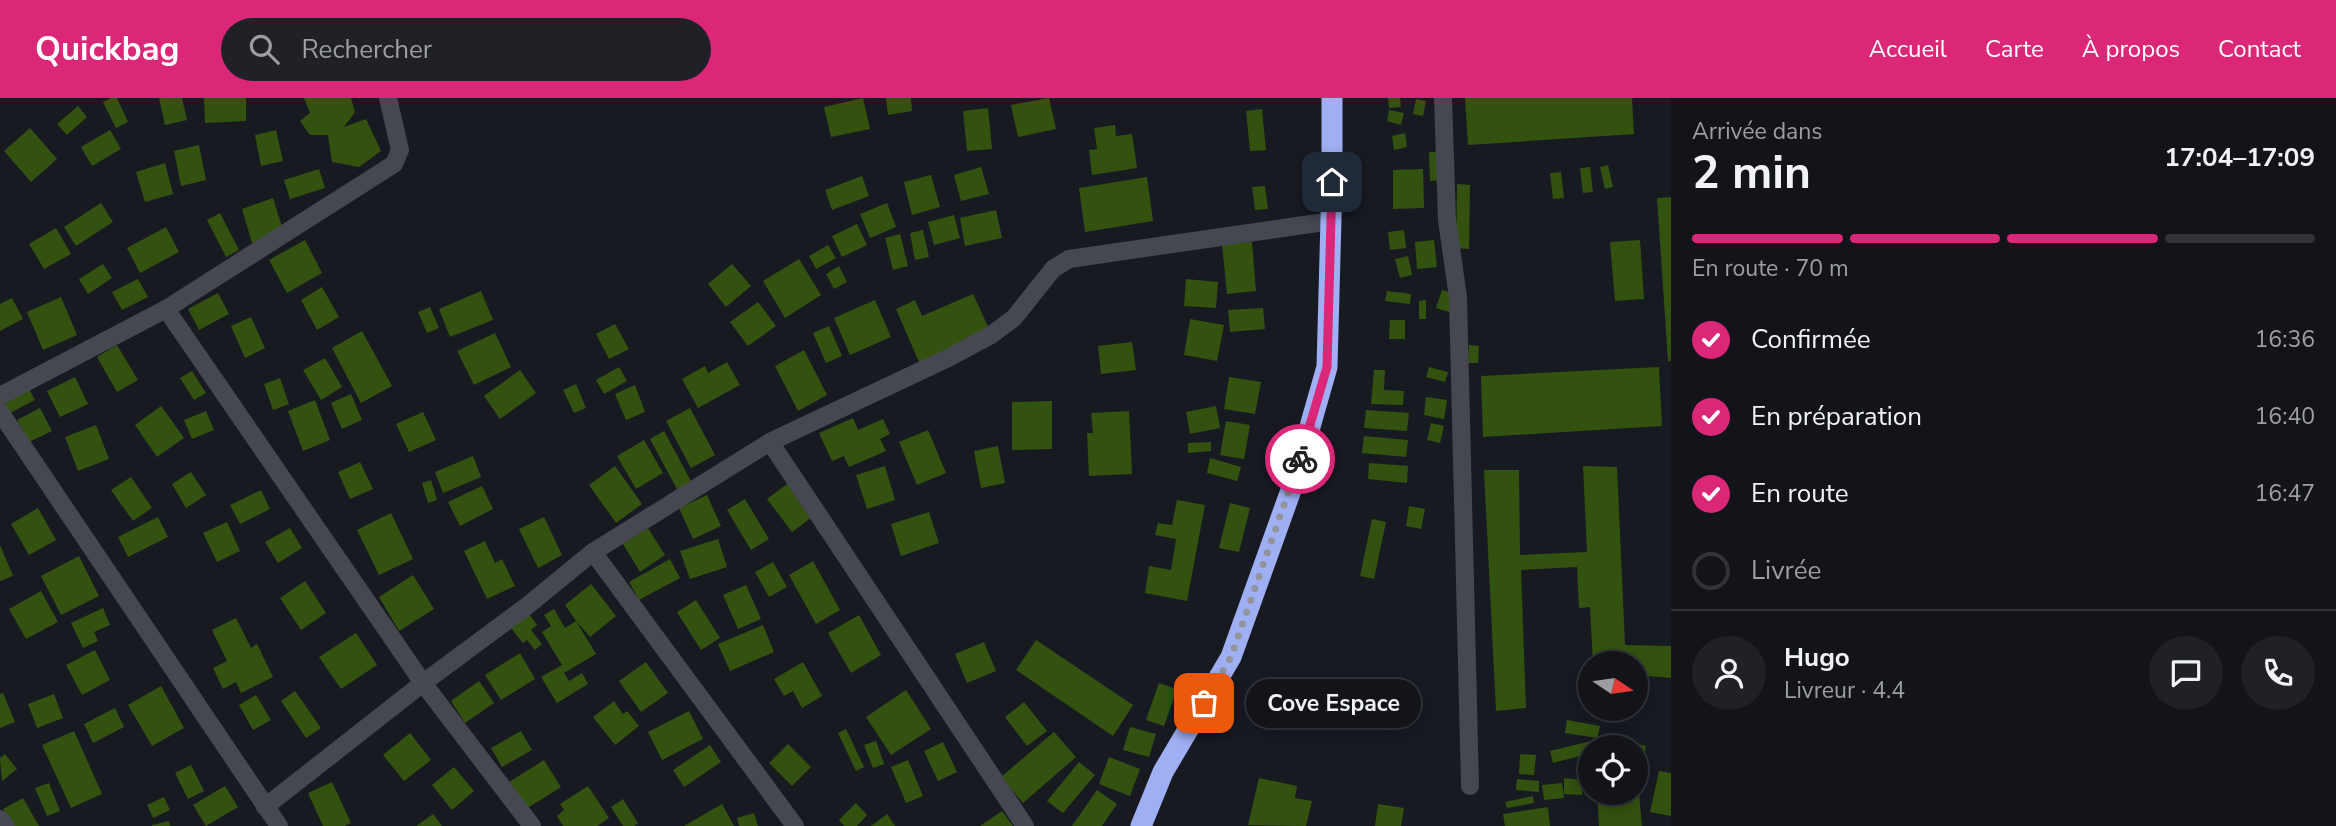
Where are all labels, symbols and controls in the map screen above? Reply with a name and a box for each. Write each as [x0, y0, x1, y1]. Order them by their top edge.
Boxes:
search box [221, 18, 711, 81]
text: Quickbag [35, 27, 179, 72]
icon: search [245, 30, 283, 68]
text: Rechercher [301, 32, 432, 67]
text: Accueil [1869, 33, 1947, 65]
text: Carte [1985, 33, 2044, 65]
text: À propos [2082, 33, 2180, 65]
text: Contact [2218, 33, 2301, 65]
text: Arrivée dans [1692, 116, 1822, 147]
text: 17:04–17:09 [2164, 140, 2315, 175]
text: 2 min [1692, 141, 1811, 204]
pin [1302, 152, 1362, 212]
icon: home [1313, 163, 1351, 201]
text: En route · 70 m [1692, 253, 1849, 284]
icon: check [1692, 321, 1730, 359]
text: Confirmée [1751, 322, 1871, 357]
text: 16:36 [2255, 324, 2315, 355]
icon: check [1692, 398, 1730, 436]
text: En préparation [1751, 399, 1922, 434]
text: 16:40 [2255, 401, 2315, 432]
courier [1265, 424, 1335, 494]
icon: bike [1281, 440, 1319, 478]
icon: check [1692, 475, 1730, 513]
text: En route [1751, 476, 1849, 511]
text: 16:47 [2255, 478, 2315, 509]
text: Livrée [1751, 553, 1821, 588]
button: person [1692, 636, 1766, 710]
button: chat [2149, 636, 2223, 710]
button: phone [2241, 636, 2315, 710]
text: Hugo [1784, 640, 1850, 675]
north arrow [1578, 651, 1648, 721]
map controls [1578, 651, 1648, 805]
pin [1174, 673, 1234, 733]
text: Livreur · 4.4 [1784, 675, 1905, 706]
callout: Cove Espace [1246, 678, 1421, 728]
icon: bag [1185, 684, 1223, 722]
text: Cove Espace [1267, 688, 1400, 719]
button: locate [1578, 735, 1648, 805]

